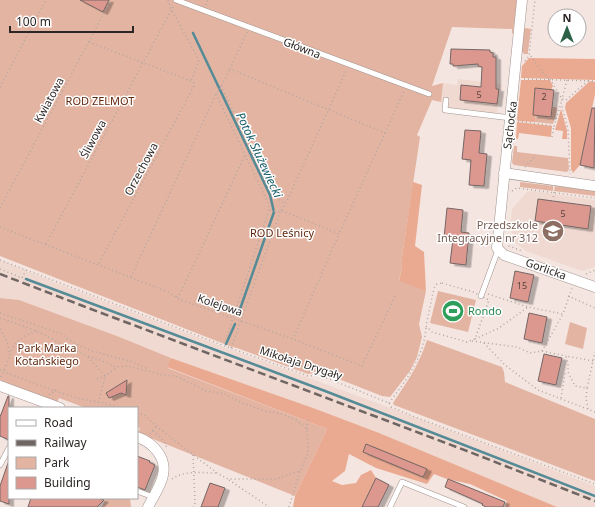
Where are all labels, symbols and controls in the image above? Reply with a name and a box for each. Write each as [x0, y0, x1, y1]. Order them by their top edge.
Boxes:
scale bar [10, 8, 133, 34]
north arrow [547, 8, 587, 48]
text: N [563, 10, 571, 25]
text: 100 m [16, 13, 51, 30]
street label: Główna [281, 34, 323, 62]
street label: Kwiatowa [30, 74, 67, 125]
house number: 5 [476, 88, 482, 101]
house number: 2 [541, 90, 547, 103]
park label: ROD ZELMOT [66, 93, 134, 108]
street label: Sąchocka [499, 100, 520, 150]
water label: Potok Służewiecki [232, 109, 287, 201]
street label: Śliwowa [76, 117, 109, 161]
street label: Orzechowa [120, 140, 161, 198]
house number: 5 [560, 207, 566, 220]
place label: Przedszkole Integracyjne nr 312 [437, 217, 538, 245]
school or university icon: Przedszkole Integracyjne nr 312 [540, 218, 566, 244]
park label: ROD Leśnicy [250, 225, 314, 240]
street label: Gorlicka [524, 254, 569, 283]
house number: 15 [517, 279, 527, 292]
street label: Kolejowa [196, 290, 245, 319]
sports icon: Rondo [440, 298, 466, 324]
place label: Rondo [468, 303, 502, 318]
park label: Park Marka Kotańskiego [15, 340, 79, 368]
street label: Mikołaja Drygały [258, 342, 345, 383]
legend [8, 407, 138, 499]
text: Road [44, 414, 73, 431]
text: Railway [44, 434, 88, 451]
text: Park [44, 454, 70, 471]
text: Building [44, 474, 91, 491]

